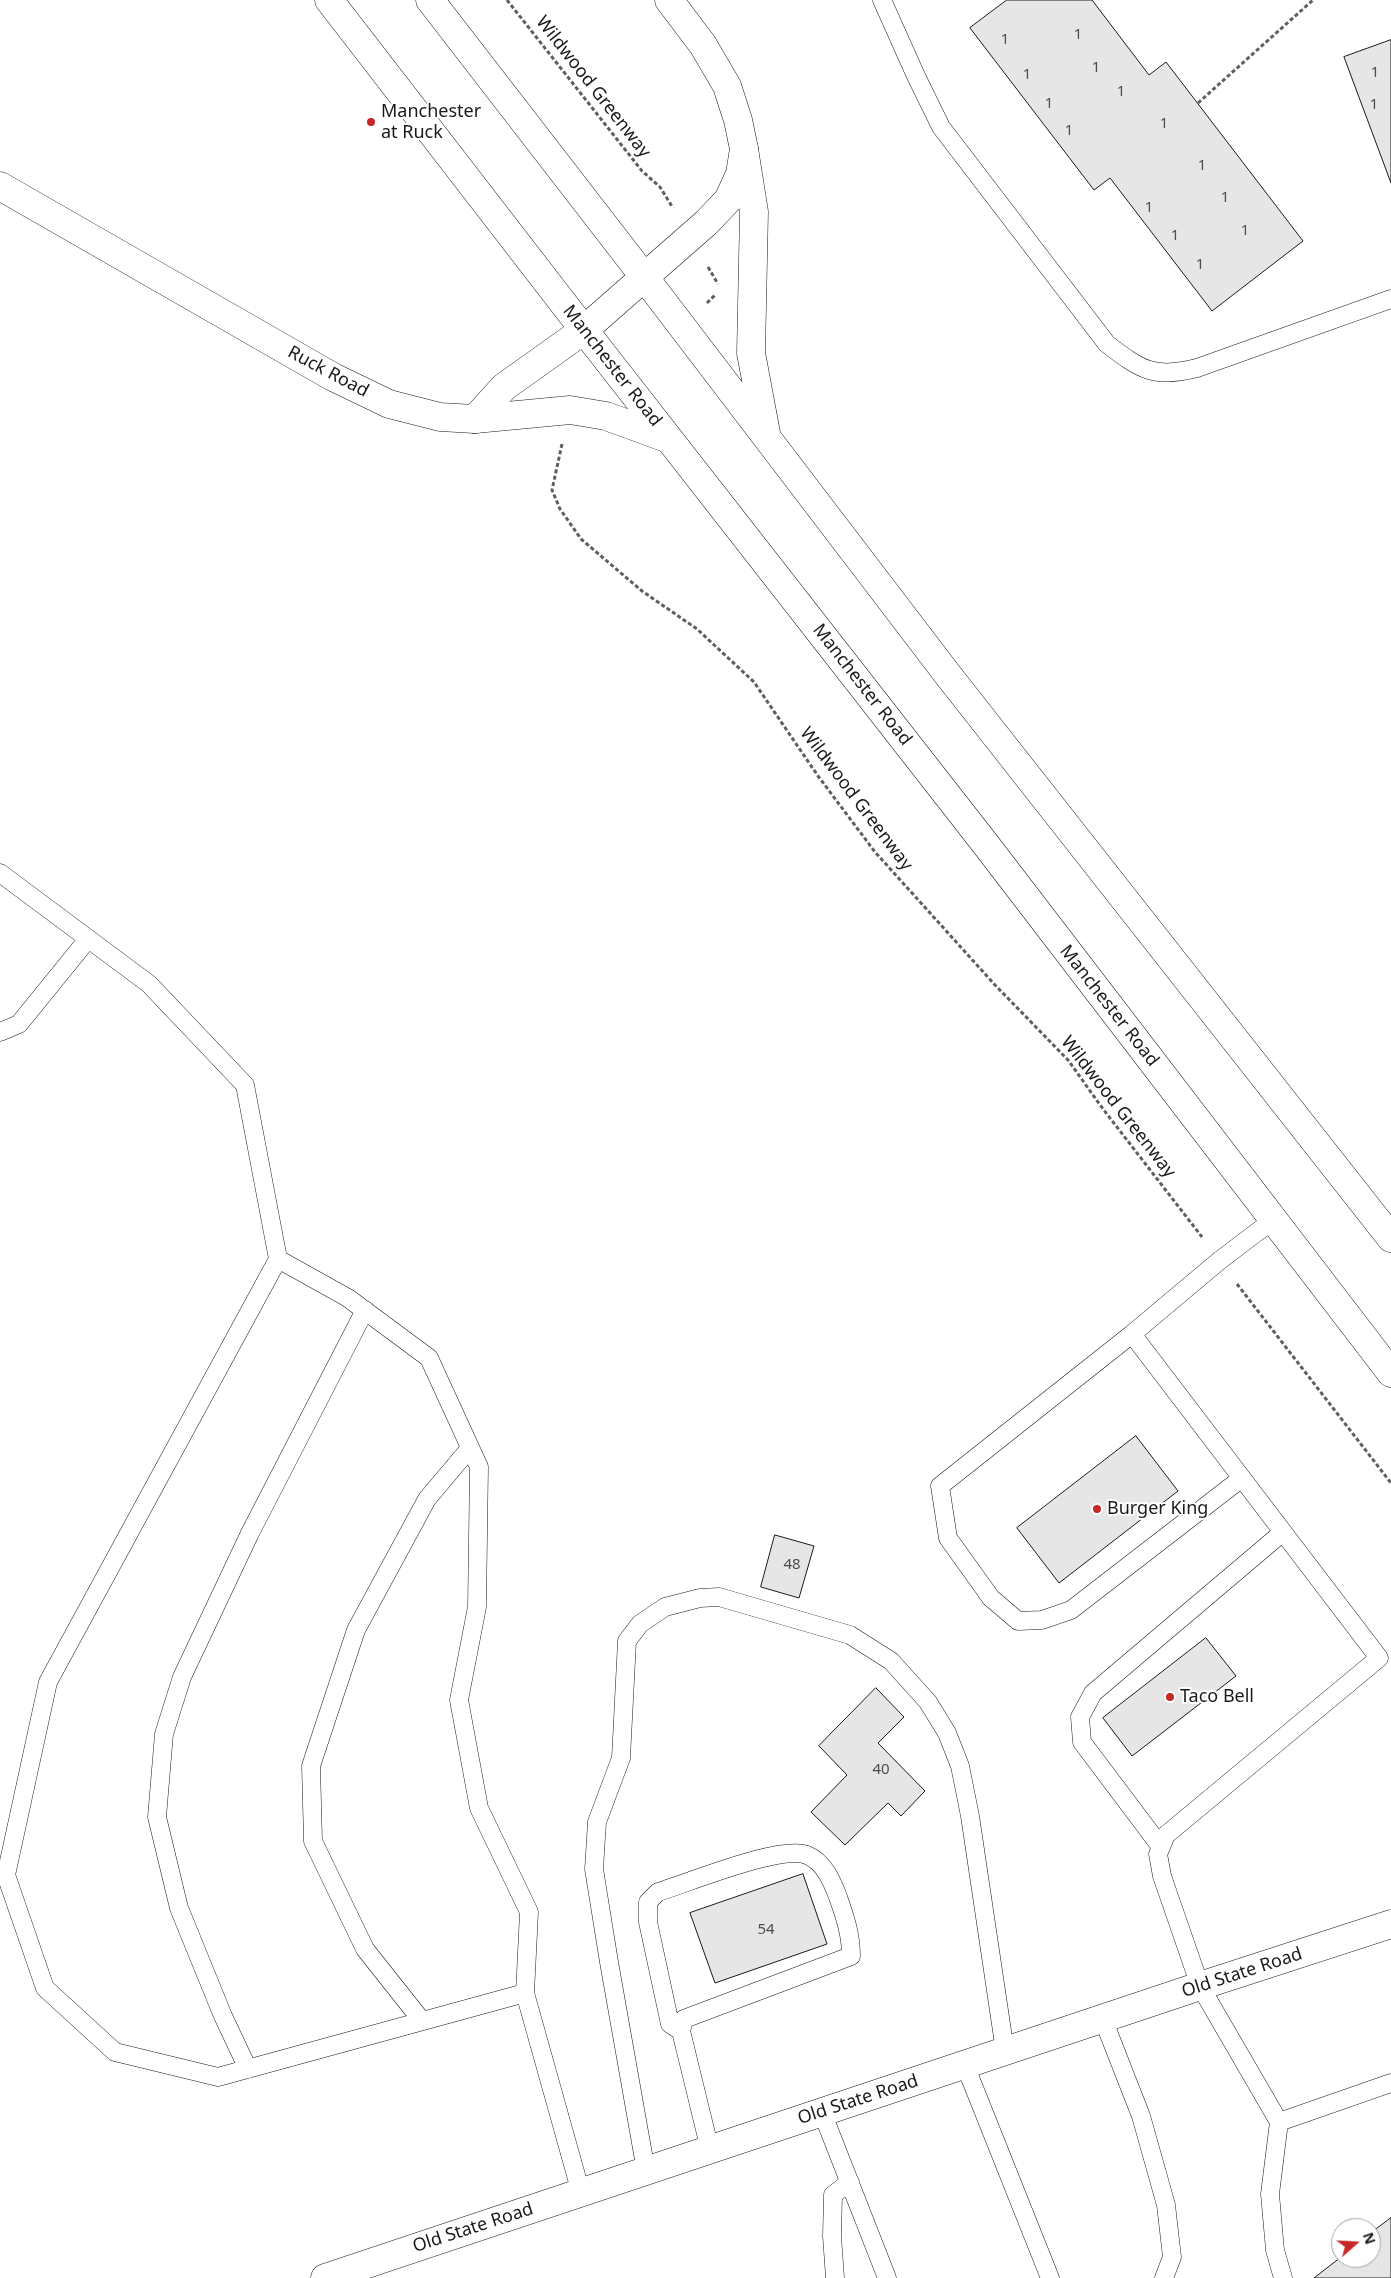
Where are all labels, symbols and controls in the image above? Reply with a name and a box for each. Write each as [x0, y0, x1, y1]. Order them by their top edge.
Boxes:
street label: Wildwood Greenway [531, 12, 655, 162]
house number: 1 [1074, 26, 1082, 44]
house number: 1 [1001, 31, 1009, 49]
house number: 1 [1092, 59, 1100, 77]
house number: 1 [1371, 64, 1379, 82]
house number: 1 [1023, 66, 1031, 84]
house number: 1 [1117, 83, 1125, 101]
house number: 1 [1045, 95, 1053, 113]
house number: 1 [1370, 96, 1378, 114]
place label: Manchester at Ruck [381, 101, 481, 144]
house number: 1 [1160, 115, 1168, 133]
marker: Manchester at Ruck [365, 116, 377, 128]
house number: 1 [1065, 122, 1073, 140]
house number: 1 [1198, 157, 1206, 175]
house number: 1 [1221, 189, 1229, 207]
house number: 1 [1145, 199, 1153, 217]
house number: 1 [1241, 222, 1249, 240]
house number: 1 [1171, 227, 1179, 245]
house number: 1 [1196, 256, 1204, 274]
street label: Manchester Road [558, 301, 666, 431]
street label: Ruck Road [284, 342, 372, 402]
street label: Manchester Road [808, 620, 916, 750]
street label: Wildwood Greenway [795, 723, 917, 875]
street label: Manchester Road [1055, 941, 1163, 1071]
street label: Wildwood Greenway [1056, 1032, 1180, 1182]
place label: Burger King [1107, 1498, 1208, 1520]
marker: Burger King [1091, 1503, 1103, 1515]
house number: 48 [783, 1556, 801, 1574]
place label: Taco Bell [1180, 1686, 1254, 1708]
marker: Taco Bell [1164, 1691, 1176, 1703]
house number: 40 [872, 1761, 890, 1779]
house number: 54 [757, 1921, 775, 1939]
street label: Old State Road [1179, 1943, 1305, 2003]
street label: Old State Road [795, 2070, 921, 2130]
street label: Old State Road [410, 2198, 536, 2258]
north arrow [1331, 2218, 1381, 2268]
text: N [1359, 2230, 1381, 2247]

